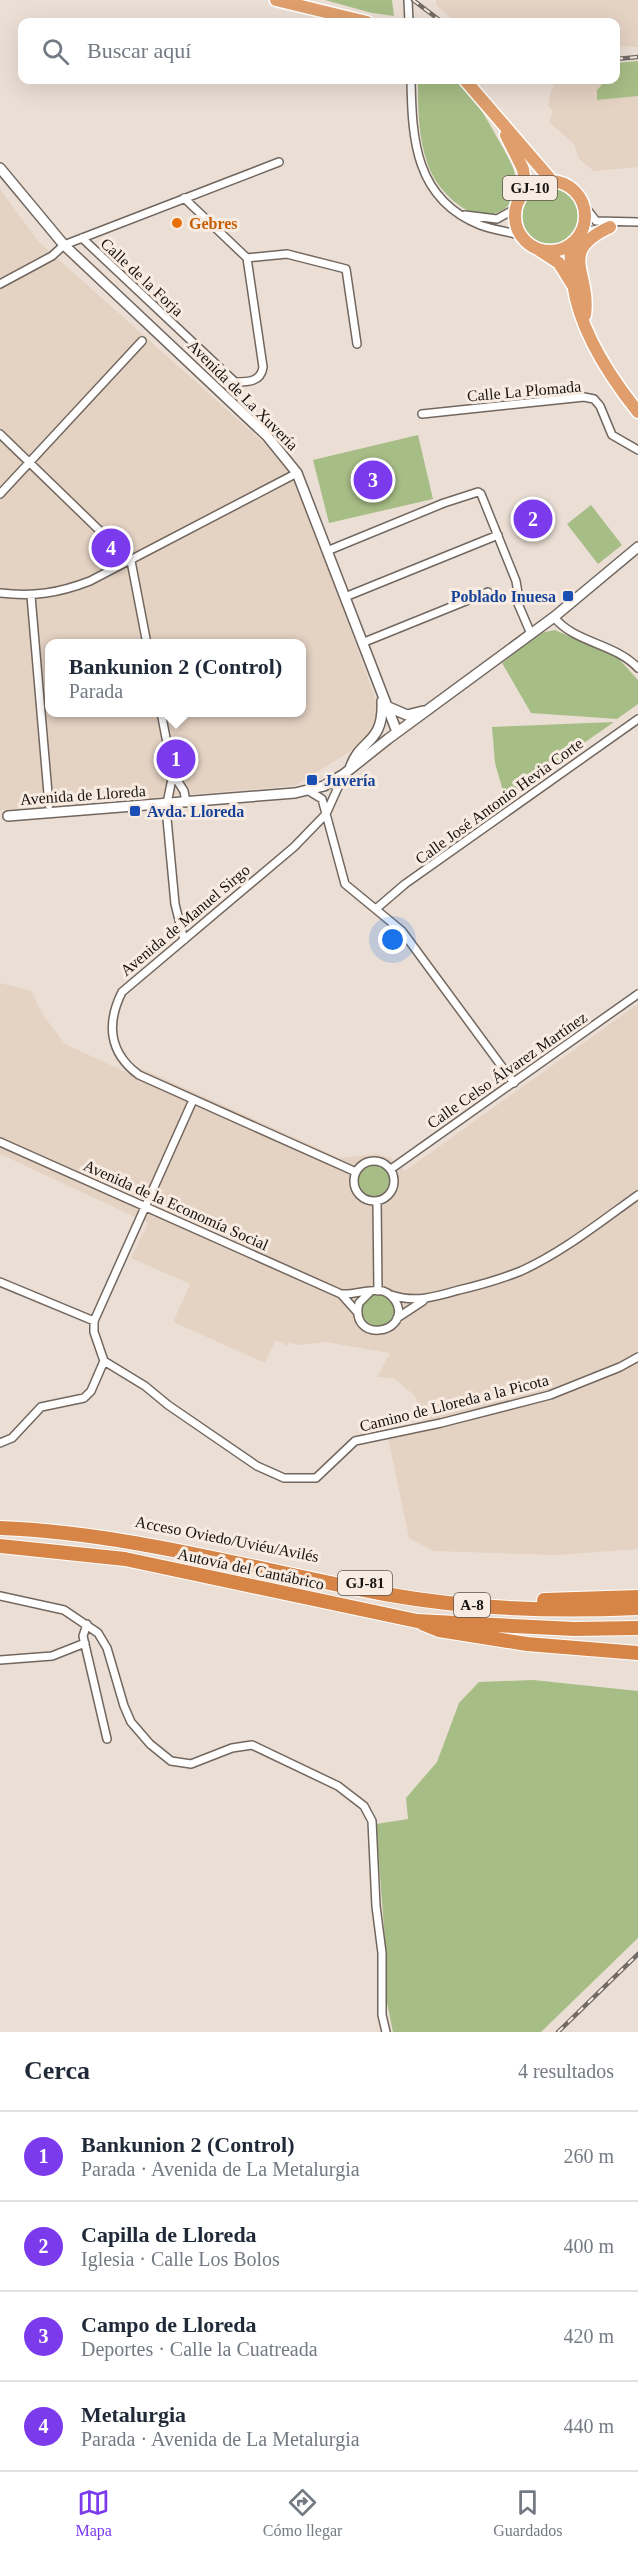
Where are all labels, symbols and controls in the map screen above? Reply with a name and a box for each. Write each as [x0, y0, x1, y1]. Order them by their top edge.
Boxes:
search box [18, 18, 620, 84]
icon: search [39, 35, 72, 68]
text: Buscar aquí [87, 38, 191, 63]
road number: GJ-10 [503, 176, 557, 200]
place label: Gebres [189, 215, 238, 232]
marker: Gebres [170, 216, 184, 230]
street label: Calle de la Forja [97, 235, 187, 320]
street label: Avenida de La Xuvería [184, 336, 302, 454]
street label: Calle La Plomada [466, 378, 582, 404]
pin: 3 [354, 458, 392, 502]
pin: 2 [514, 496, 552, 542]
pin: 4 [92, 526, 130, 570]
place label: Poblado Inuesa [451, 588, 556, 605]
marker: Poblado Inuesa [561, 589, 575, 603]
popup [45, 639, 306, 717]
text: Bankunion 2 (Control) [69, 654, 282, 679]
text: Parada [69, 680, 123, 702]
street label: Calle José Antonio Hevia Corte [412, 735, 586, 867]
pin: 1 [156, 736, 195, 782]
place label: Juvería [324, 772, 376, 789]
marker: Juvería [305, 773, 319, 787]
street label: Avenida de Lloreda [20, 782, 146, 808]
place label: Avda. Lloreda [147, 803, 244, 820]
marker: Avda. Lloreda [128, 804, 142, 818]
street label: Avenida de Manuel Sirgo [117, 861, 254, 980]
your location [378, 925, 407, 954]
street label: Calle Celso Álvarez Martínez [423, 1008, 590, 1132]
street label: Avenida de la Economía Social [81, 1156, 272, 1254]
street label: Camino de Lloreda a la Picota [358, 1371, 550, 1435]
street label: Acceso Oviedo/Uviéu/Avilés [134, 1513, 320, 1565]
street label: Autovía del Cantábrico [176, 1545, 326, 1593]
road number: GJ-81 [338, 1571, 392, 1595]
road number: A-8 [454, 1593, 490, 1617]
text: Cerca [24, 2056, 90, 2085]
text: 4 resultados [518, 2060, 614, 2082]
text: Bankunion 2 (Control) [81, 2132, 295, 2157]
text: 1 [39, 2145, 49, 2167]
text: 260 m [563, 2145, 614, 2167]
text: Parada · Avenida de La Metalurgia [81, 2158, 360, 2180]
text: Capilla de Lloreda [81, 2222, 257, 2247]
text: 2 [39, 2235, 49, 2257]
text: 400 m [563, 2235, 614, 2257]
text: Iglesia · Calle Los Bolos [81, 2248, 280, 2270]
text: Campo de Lloreda [81, 2312, 257, 2337]
text: 3 [39, 2325, 49, 2347]
text: 420 m [563, 2325, 614, 2347]
text: Deportes · Calle la Cuatreada [81, 2338, 318, 2360]
text: Metalurgia [81, 2402, 186, 2427]
text: 4 [39, 2415, 49, 2437]
text: 440 m [563, 2415, 614, 2437]
text: Parada · Avenida de La Metalurgia [81, 2428, 360, 2450]
tab: Mapa [75, 2486, 112, 2540]
tab: Cómo llegar [263, 2486, 342, 2540]
tab: Guardados [493, 2486, 563, 2540]

